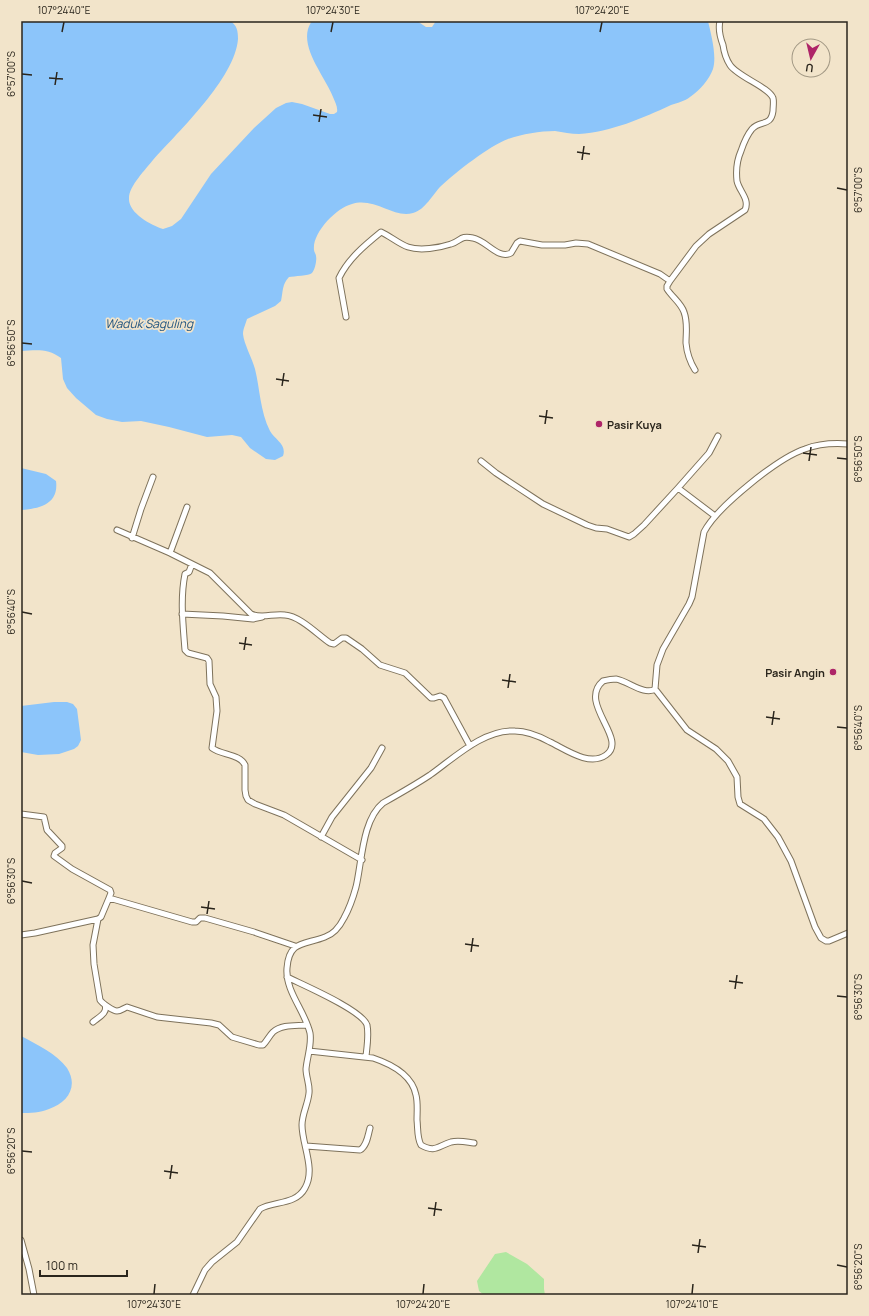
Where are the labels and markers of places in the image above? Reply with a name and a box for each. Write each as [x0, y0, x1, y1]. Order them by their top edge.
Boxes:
place label: Pasir Kuya [607, 417, 662, 432]
marker: Pasir Kuya [594, 419, 604, 429]
place label: Pasir Angin [765, 665, 825, 680]
marker: Pasir Angin [828, 667, 838, 677]

